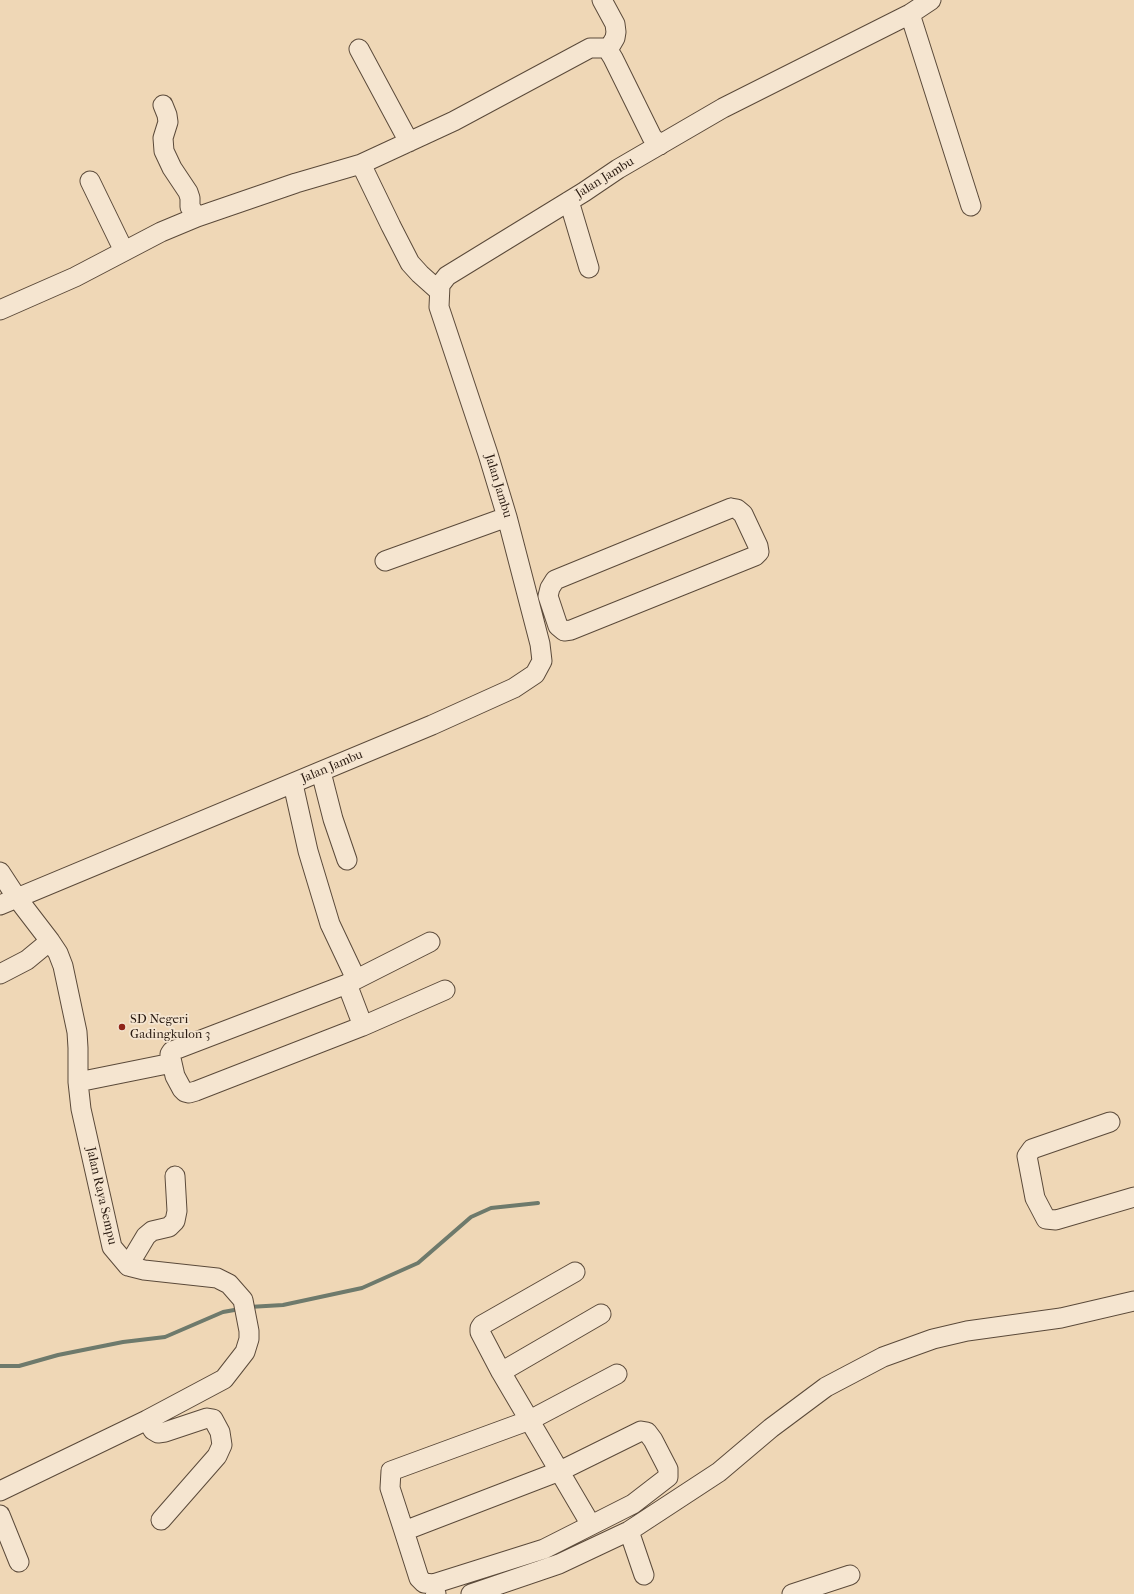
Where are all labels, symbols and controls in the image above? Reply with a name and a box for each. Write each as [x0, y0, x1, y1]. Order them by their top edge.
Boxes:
street label: Jalan Jambu [573, 154, 637, 202]
street label: Jalan Jambu [481, 452, 515, 520]
street label: Jalan Jambu [299, 747, 365, 787]
place label: SD Negeri Gadingkulon 3 [130, 1012, 210, 1043]
marker: SD Negeri Gadingkulon 3 [117, 1022, 127, 1032]
street label: Jalan Raya Sempu [82, 1146, 120, 1246]

